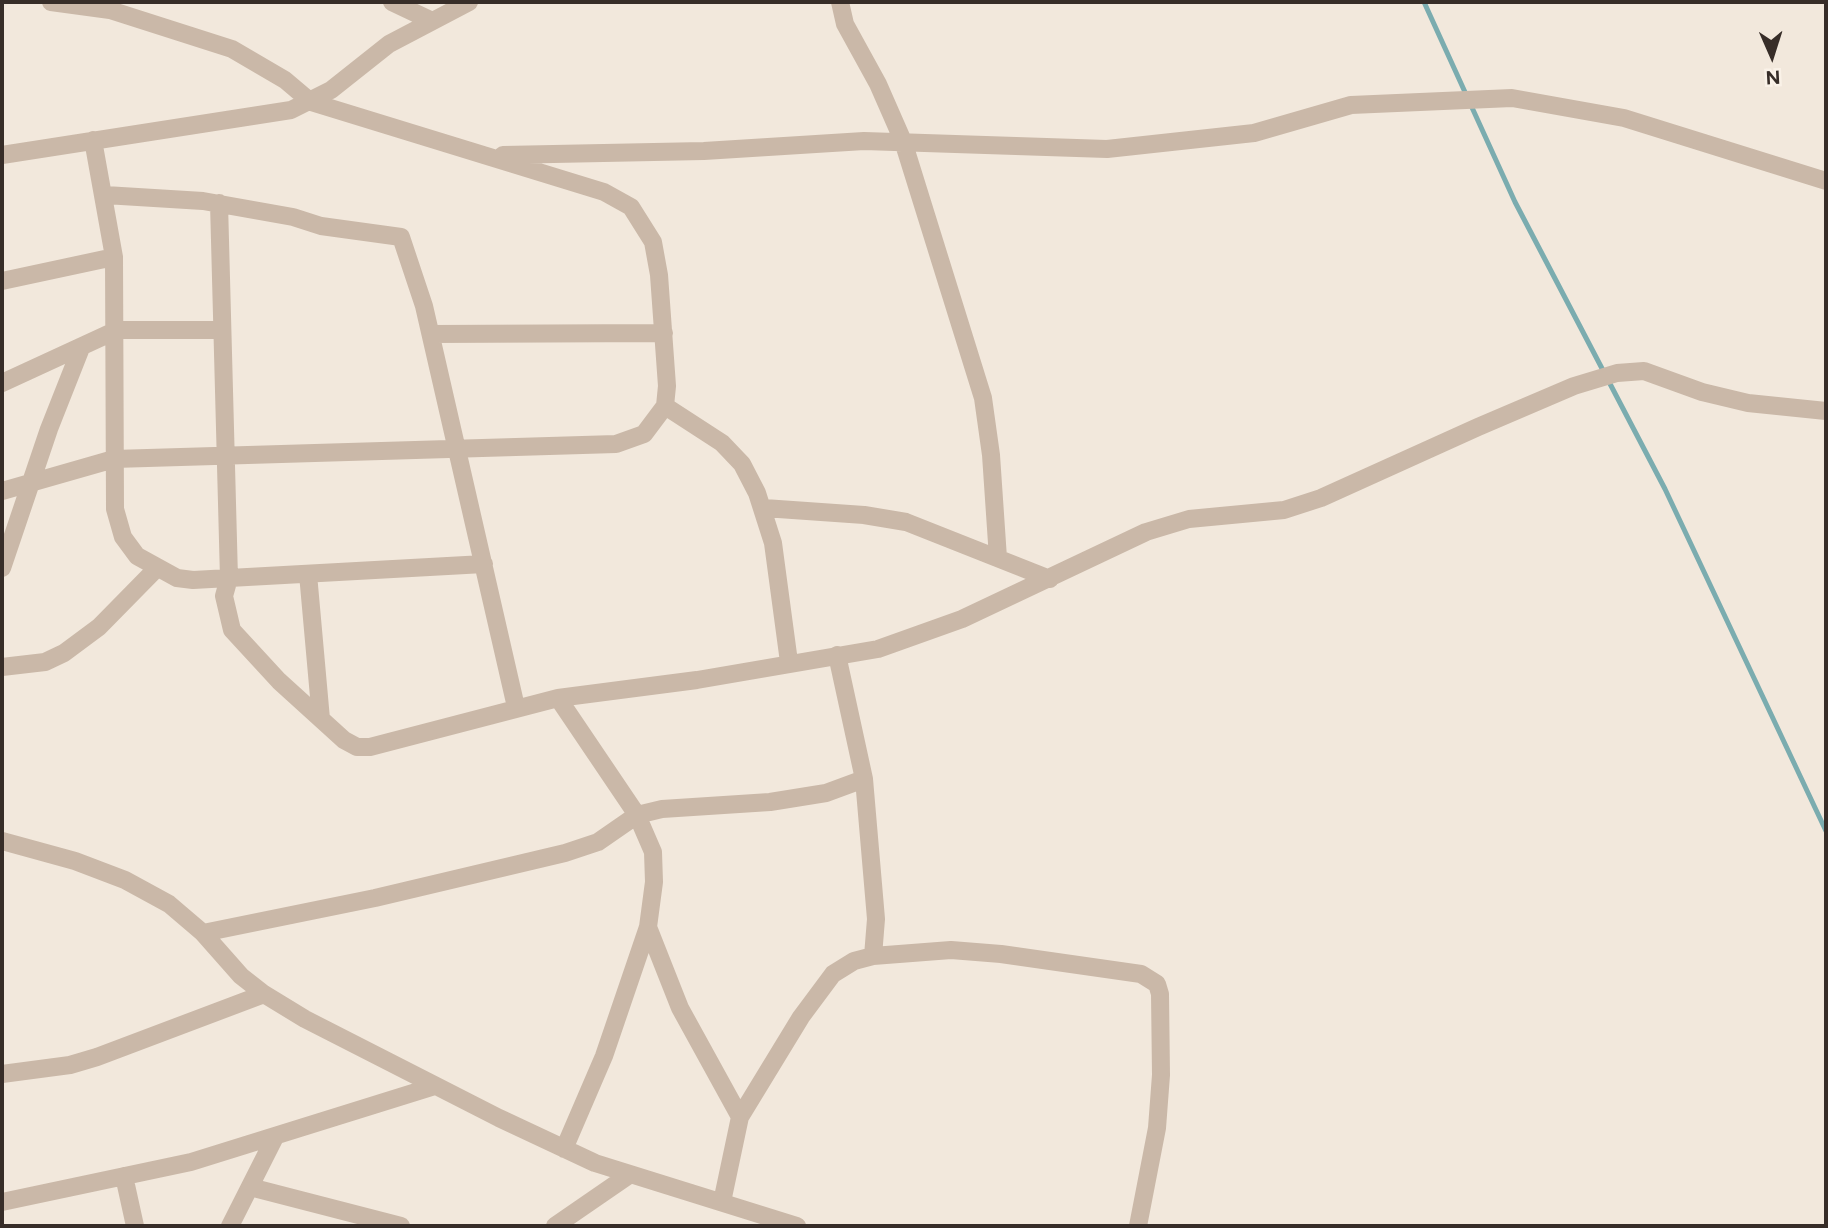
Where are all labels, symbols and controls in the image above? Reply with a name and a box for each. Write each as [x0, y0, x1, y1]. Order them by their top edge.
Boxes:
north arrow [1737, 21, 1807, 91]
text: N [1765, 66, 1781, 89]

